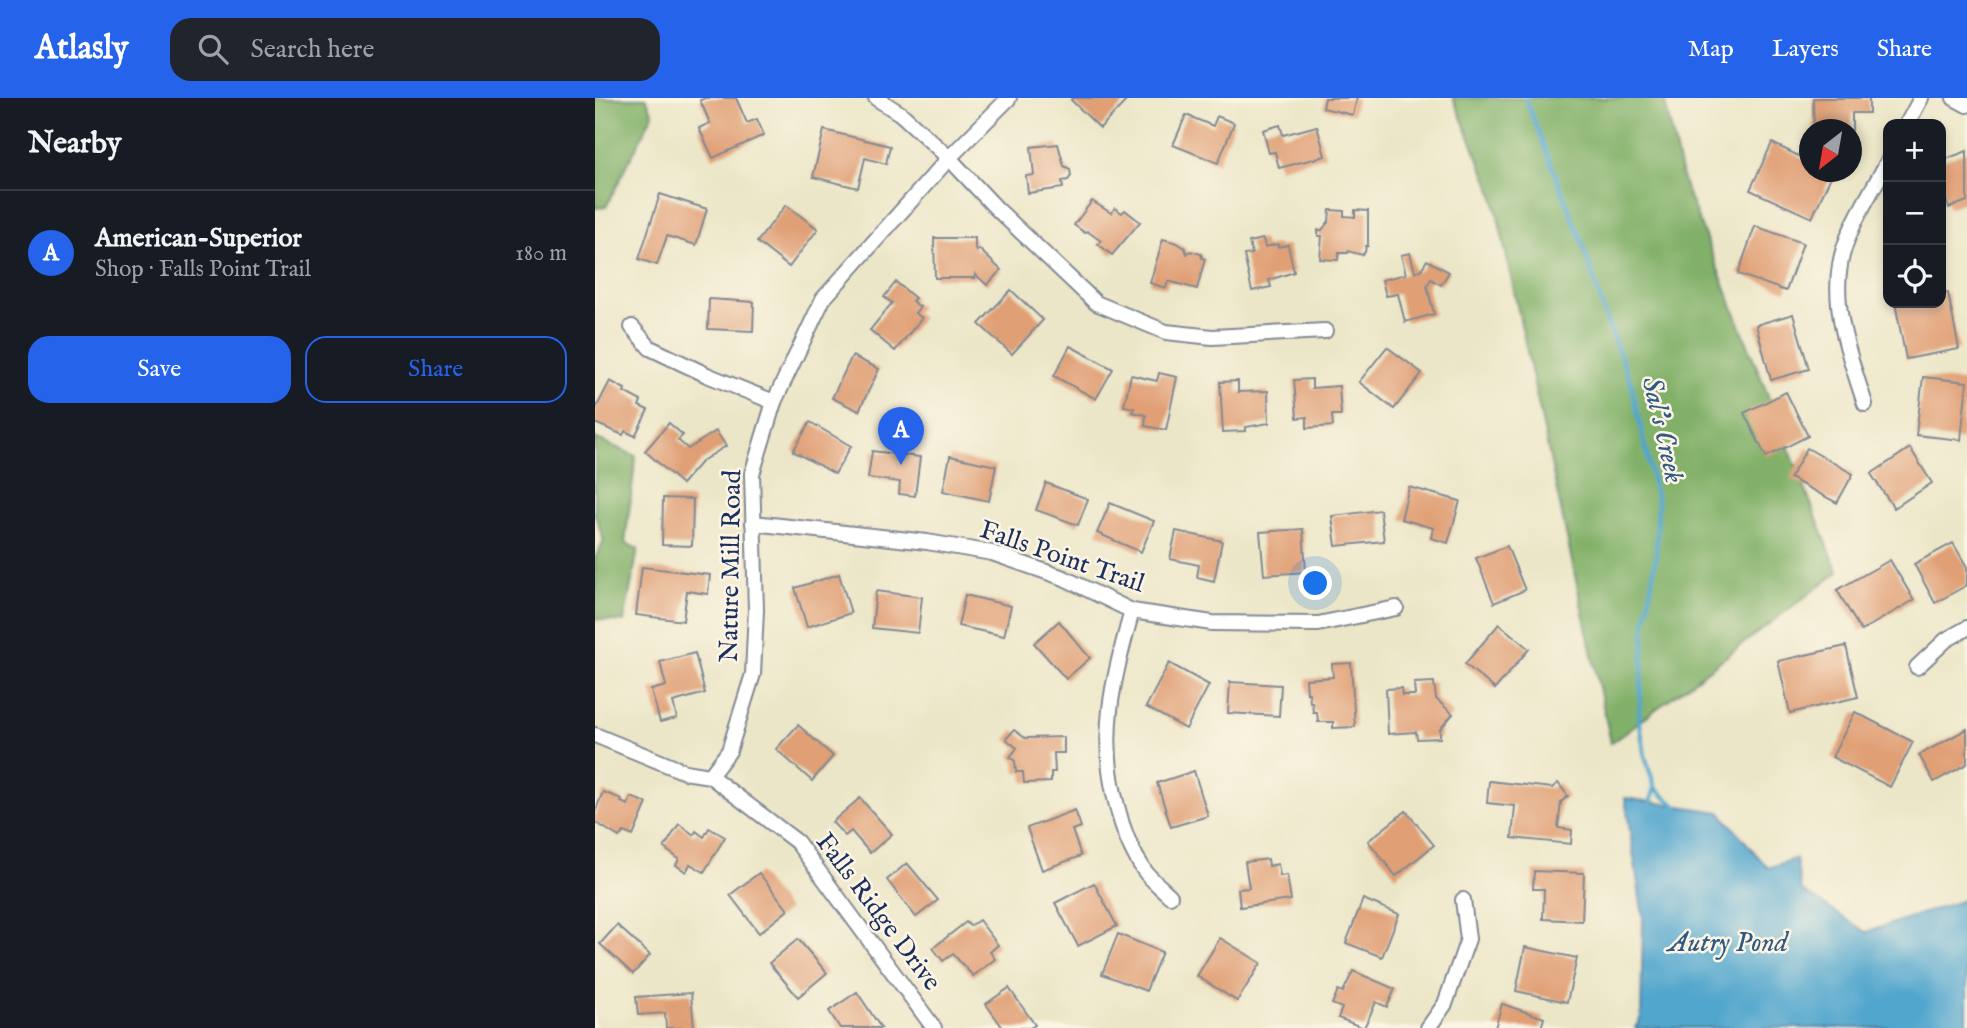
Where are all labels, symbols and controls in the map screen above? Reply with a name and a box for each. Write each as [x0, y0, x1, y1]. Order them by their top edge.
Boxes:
search box [170, 18, 660, 81]
text: Atlasly [35, 28, 128, 70]
icon: search [194, 30, 232, 68]
text: Search here [250, 33, 374, 66]
text: Map [1688, 34, 1734, 65]
text: Layers [1772, 34, 1839, 65]
text: Share [1877, 34, 1932, 65]
north arrow [1799, 119, 1862, 182]
map controls [1883, 119, 1946, 308]
button: + [1883, 119, 1946, 182]
text: Nearby [28, 125, 121, 163]
button: − [1883, 182, 1946, 245]
text: American-Superior [95, 222, 302, 255]
text: A [43, 239, 59, 268]
text: 180 m [515, 239, 567, 268]
button: locate [1883, 245, 1946, 308]
text: Shop · Falls Point Trail [95, 255, 311, 284]
button: Save [28, 336, 291, 403]
button: Share [305, 336, 567, 403]
water label: Sal's Creek [1633, 374, 1691, 486]
pin: A [878, 407, 924, 465]
street label: Nature Mill Road [713, 469, 749, 663]
street label: Falls Point Trail [975, 513, 1150, 601]
your location [1298, 566, 1332, 600]
street label: Falls Ridge Drive [808, 827, 948, 997]
water label: Autry Pond [1665, 926, 1790, 961]

